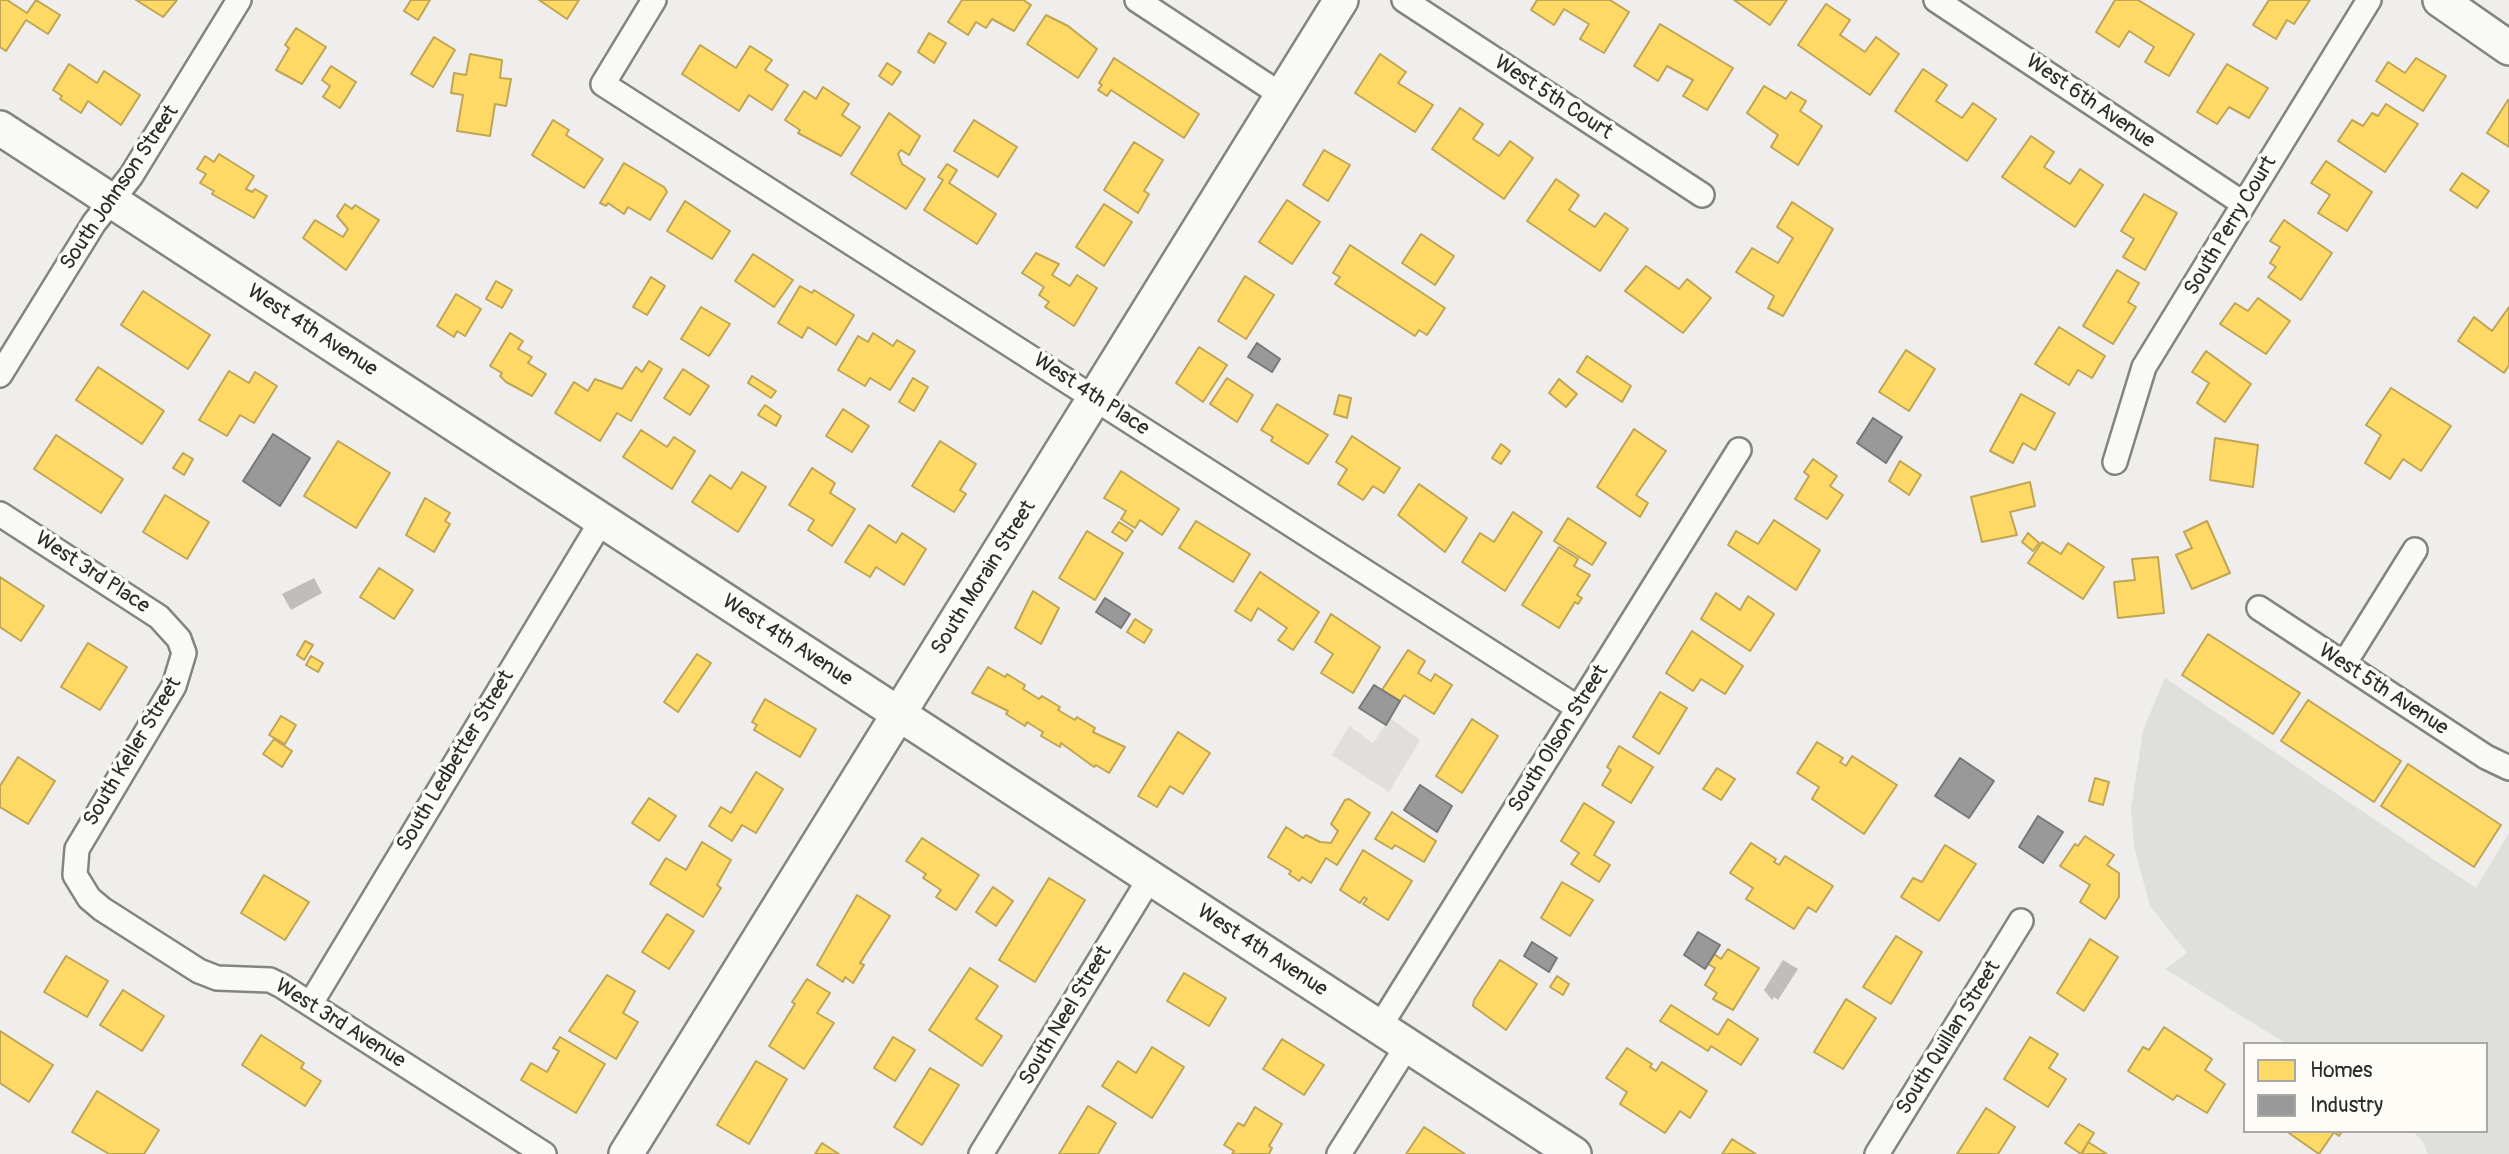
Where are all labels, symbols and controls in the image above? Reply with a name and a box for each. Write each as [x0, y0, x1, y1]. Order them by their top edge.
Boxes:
street label: West 5th Court [1489, 50, 1617, 146]
street label: West 6th Avenue [2021, 50, 2159, 154]
street label: South Johnson Street [55, 101, 185, 275]
street label: South Perry Court [2179, 152, 2283, 300]
street label: West 4th Avenue [242, 280, 382, 382]
street label: West 4th Place [1028, 348, 1154, 442]
street label: South Morain Street [926, 496, 1042, 660]
street label: West 3rd Place [30, 527, 154, 619]
street label: West 4th Avenue [717, 590, 857, 692]
street label: West 5th Avenue [2313, 639, 2453, 741]
street label: South Olson Street [1504, 661, 1614, 817]
street label: South Ledbetter Street [392, 666, 520, 856]
street label: South Keller Street [79, 673, 187, 831]
street label: West 4th Avenue [1192, 900, 1332, 1002]
street label: South Neel Street [1014, 942, 1118, 1090]
street label: South Quillan Street [1892, 956, 2006, 1120]
street label: West 3rd Avenue [270, 974, 410, 1074]
legend [2243, 1042, 2488, 1133]
text: Homes [2310, 1057, 2372, 1084]
text: Industry [2310, 1092, 2383, 1119]

